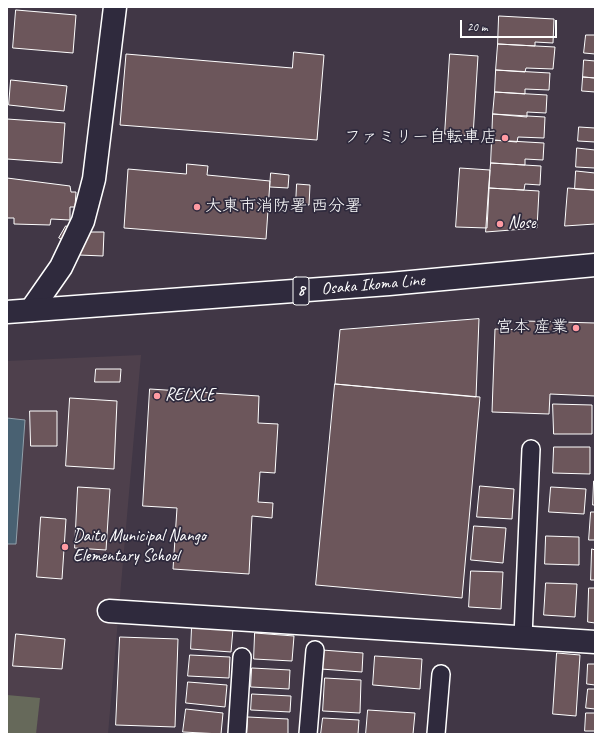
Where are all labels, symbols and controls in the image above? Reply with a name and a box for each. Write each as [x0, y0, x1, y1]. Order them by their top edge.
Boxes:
scale bar [462, 12, 559, 38]
text: 20 m [467, 19, 487, 35]
place label: ファミリー自転車店 [344, 128, 497, 148]
marker: ファミリー自転車店 [500, 133, 510, 143]
place label: 大東市消防署 西分署 [205, 197, 362, 217]
marker: 大東市消防署 西分署 [192, 202, 202, 212]
place label: Nose [508, 214, 536, 234]
marker: Nose [495, 219, 505, 229]
street label: Osaka Ikoma Line [321, 270, 425, 300]
road number: 8 [293, 277, 309, 305]
place label: 宮本 産業 [496, 318, 568, 338]
marker: 宮本 産業 [571, 323, 581, 333]
place label: RELXLE [165, 386, 215, 406]
marker: RELXLE [152, 391, 162, 401]
place label: Daito Municipal Nango Elementary School [73, 527, 206, 567]
marker: Daito Municipal Nango Elementary School [60, 542, 70, 552]

